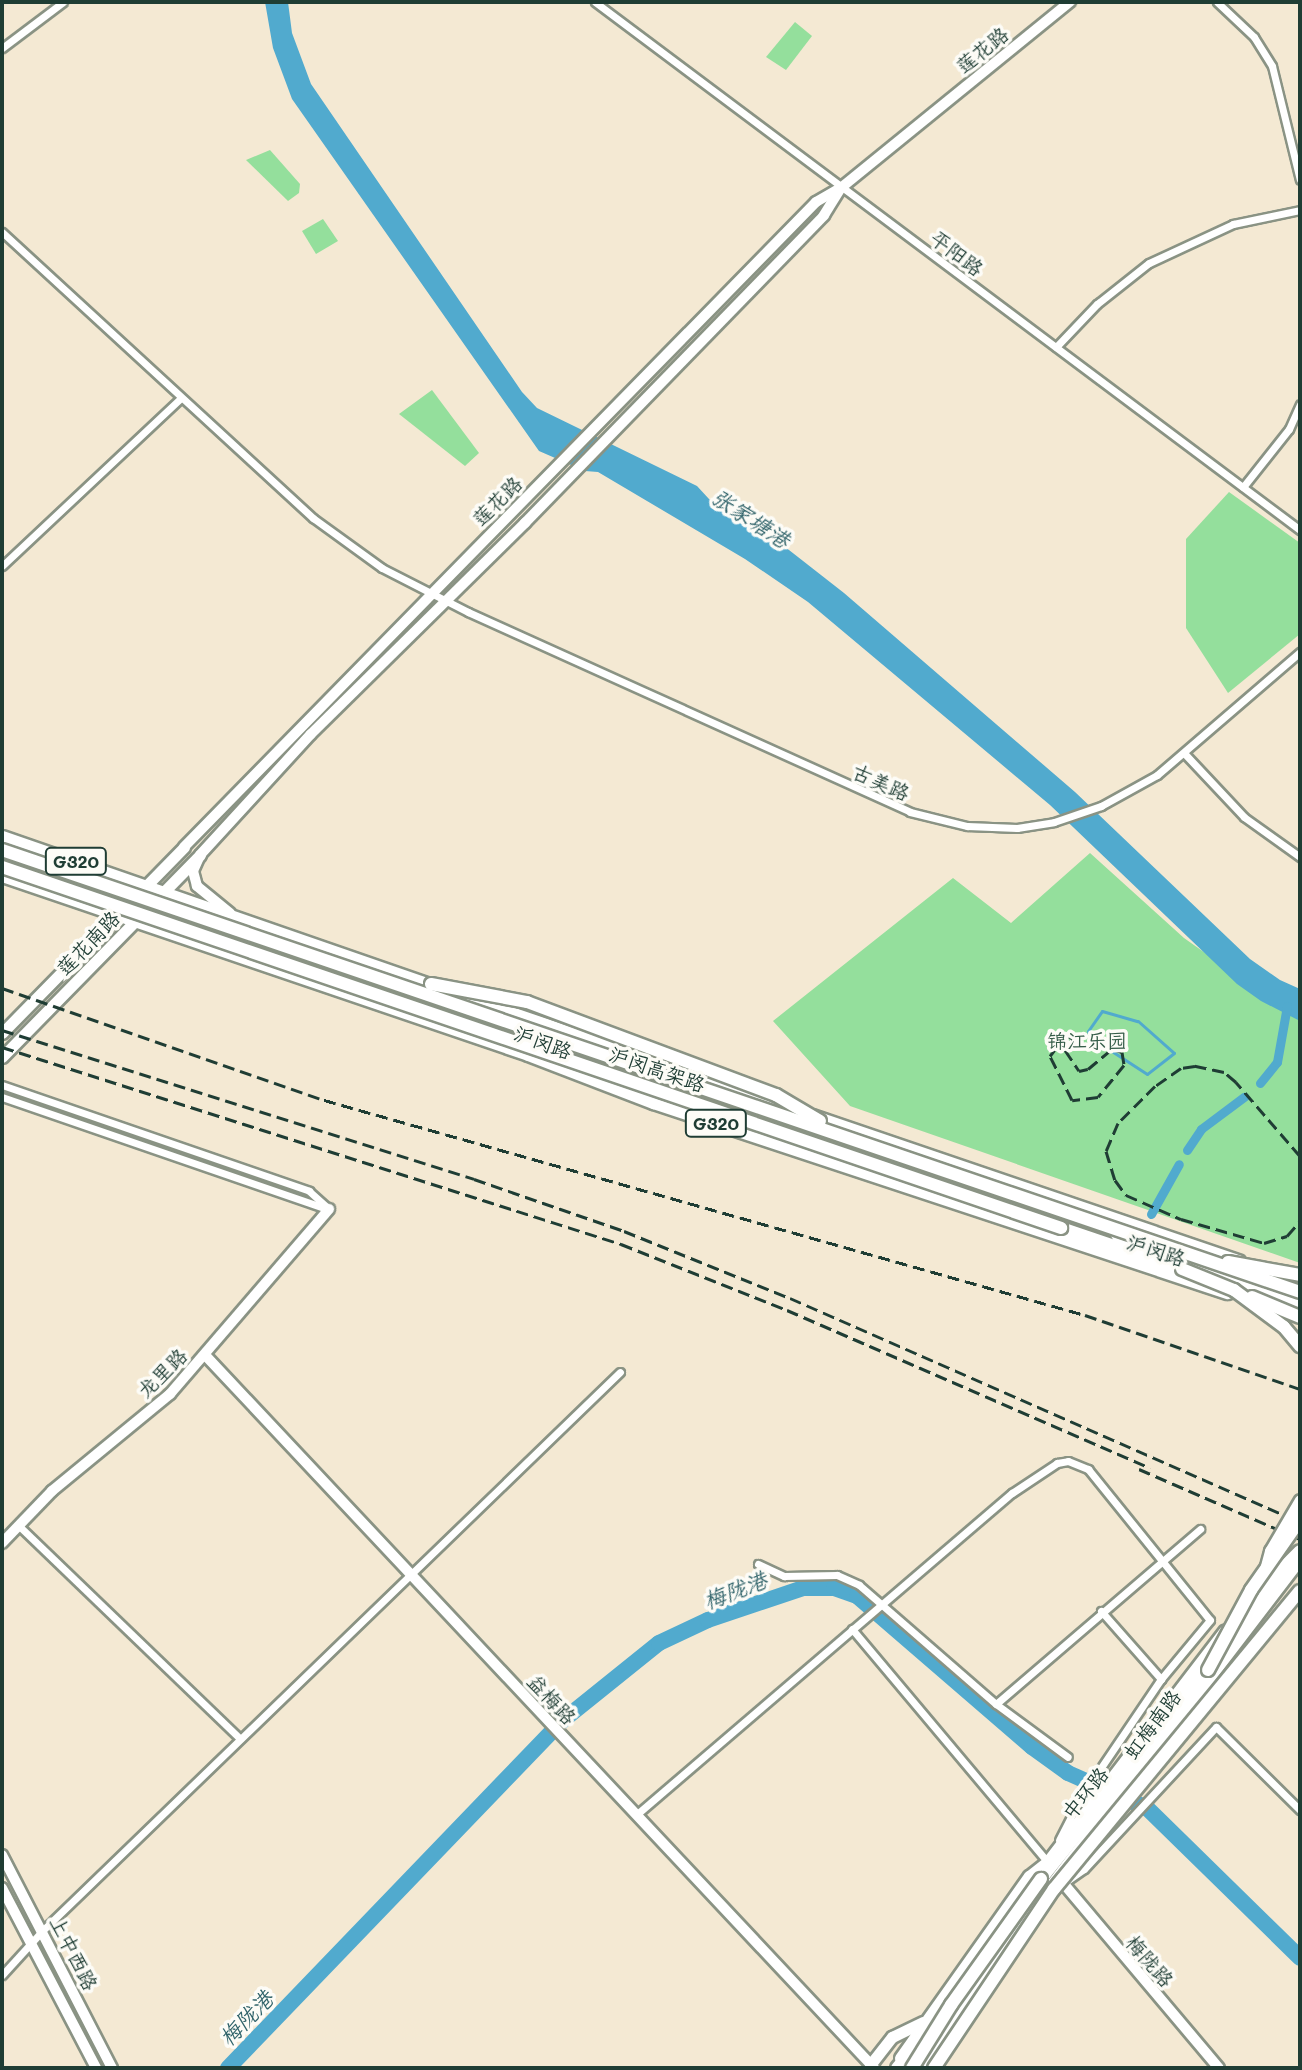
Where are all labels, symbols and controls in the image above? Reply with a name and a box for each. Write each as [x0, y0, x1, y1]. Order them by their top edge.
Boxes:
street label: 莲花路 [951, 22, 1013, 78]
street label: 平阳路 [926, 225, 988, 281]
street label: 莲花路 [467, 471, 527, 531]
water label: 张家塘港 [707, 483, 795, 553]
street label: 古美路 [849, 759, 913, 805]
road number: G320 [44, 847, 108, 875]
street label: 莲花南路 [52, 906, 124, 980]
street label: 沪闵路 [511, 1020, 575, 1064]
park label: 锦江乐园 [1047, 1028, 1127, 1052]
street label: 沪闵高架路 [606, 1041, 708, 1097]
road number: G320 [684, 1109, 748, 1137]
street label: 沪闵路 [1124, 1229, 1188, 1271]
street label: 龙里路 [132, 1343, 192, 1403]
water label: 梅陇港 [699, 1566, 771, 1614]
street label: 益梅路 [523, 1669, 581, 1729]
street label: 虹梅南路 [1118, 1685, 1186, 1763]
street label: 中环路 [1057, 1762, 1113, 1824]
street label: 上中西路 [45, 1912, 103, 1994]
street label: 梅陇路 [1121, 1930, 1179, 1992]
water label: 梅陇港 [214, 1985, 278, 2051]

